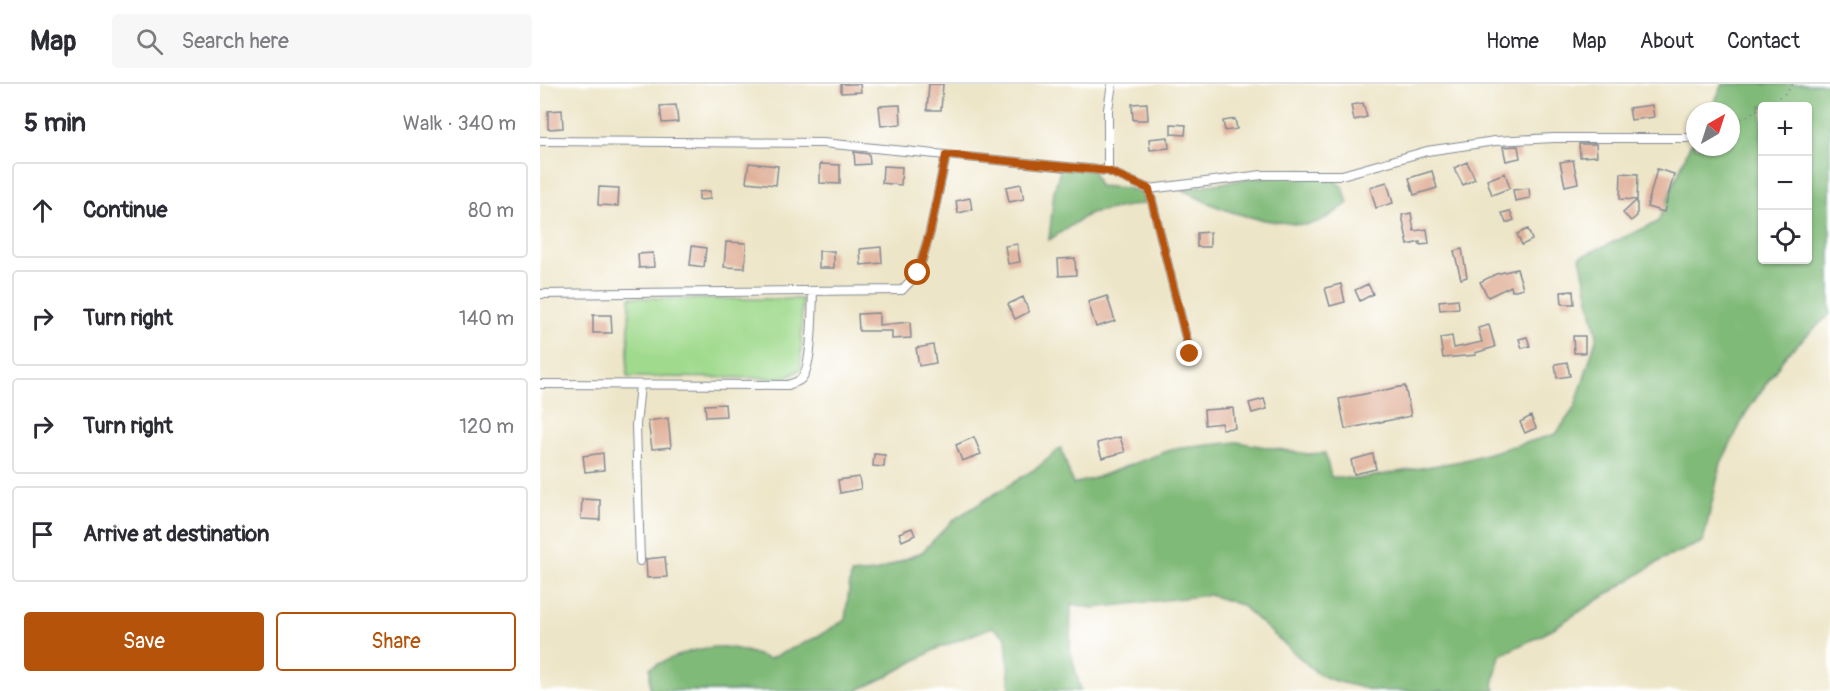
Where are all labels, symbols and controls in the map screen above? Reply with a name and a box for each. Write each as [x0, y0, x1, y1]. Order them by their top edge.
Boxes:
search box [112, 14, 532, 68]
text: Map [30, 24, 76, 59]
icon: search [133, 25, 166, 58]
text: Search here [181, 27, 289, 55]
text: Home [1486, 28, 1539, 55]
text: Map [1572, 28, 1607, 55]
text: About [1640, 28, 1694, 55]
text: Contact [1727, 28, 1800, 55]
north arrow [1686, 102, 1740, 156]
map controls [1758, 102, 1812, 264]
button: + [1758, 102, 1812, 156]
text: 5 min [24, 107, 86, 139]
text: Walk · 340 m [403, 111, 516, 136]
button: − [1758, 156, 1812, 210]
icon: ahead [26, 194, 59, 227]
text: Continue [83, 196, 167, 224]
text: 80 m [468, 198, 514, 223]
button: locate [1758, 210, 1812, 264]
route start [904, 259, 930, 285]
icon: right [26, 302, 59, 335]
text: Turn right [83, 304, 173, 332]
text: 140 m [459, 306, 514, 331]
route end [1176, 340, 1202, 366]
icon: right [26, 410, 59, 443]
text: Turn right [83, 412, 173, 440]
text: 120 m [459, 414, 514, 439]
icon: arrive [26, 518, 59, 551]
text: Arrive at destination [83, 520, 269, 548]
button: Save [24, 612, 264, 671]
button: Share [276, 612, 516, 671]

